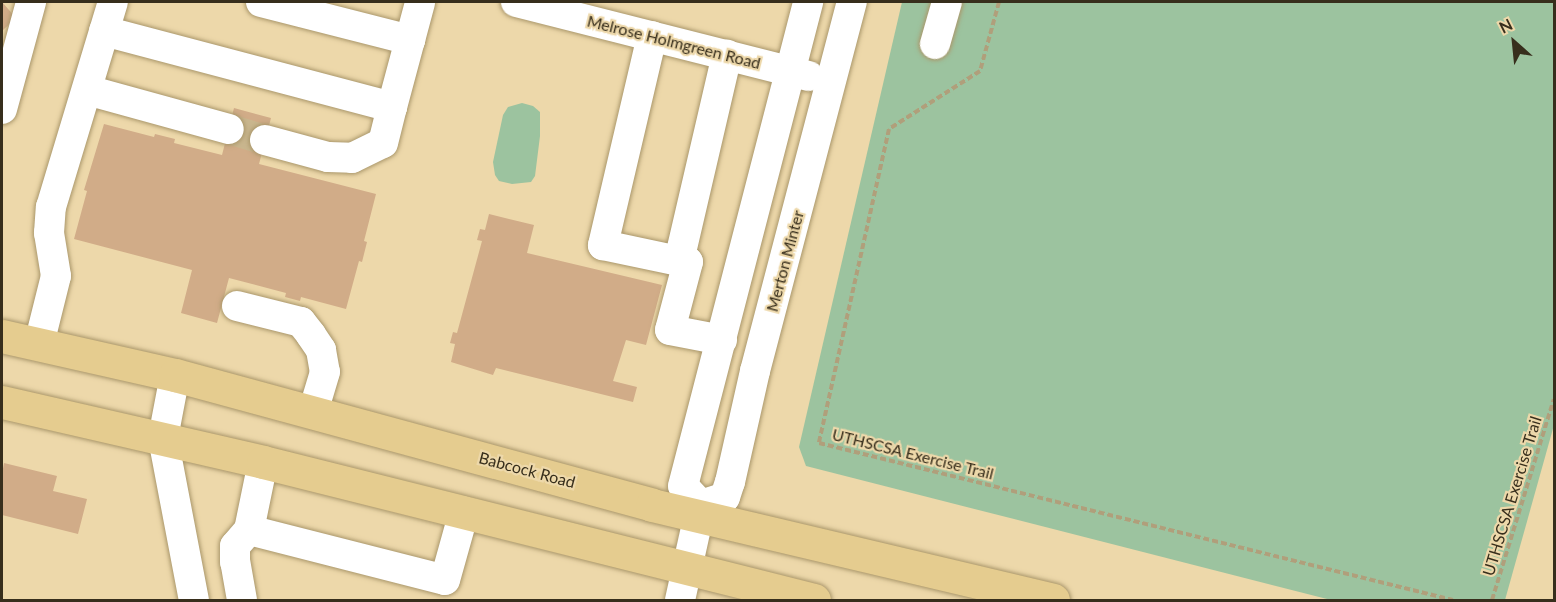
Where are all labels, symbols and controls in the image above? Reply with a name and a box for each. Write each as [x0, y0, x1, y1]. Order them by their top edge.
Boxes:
street label: Melrose Holmgreen Road [585, 11, 763, 73]
north arrow [1484, 12, 1544, 72]
text: N [1496, 14, 1515, 37]
street label: Merton Minter [762, 208, 808, 314]
street label: UTHSCSA Exercise Trail [1478, 413, 1546, 579]
street label: UTHSCSA Exercise Trail [830, 424, 996, 484]
street label: Babcock Road [477, 448, 577, 492]

